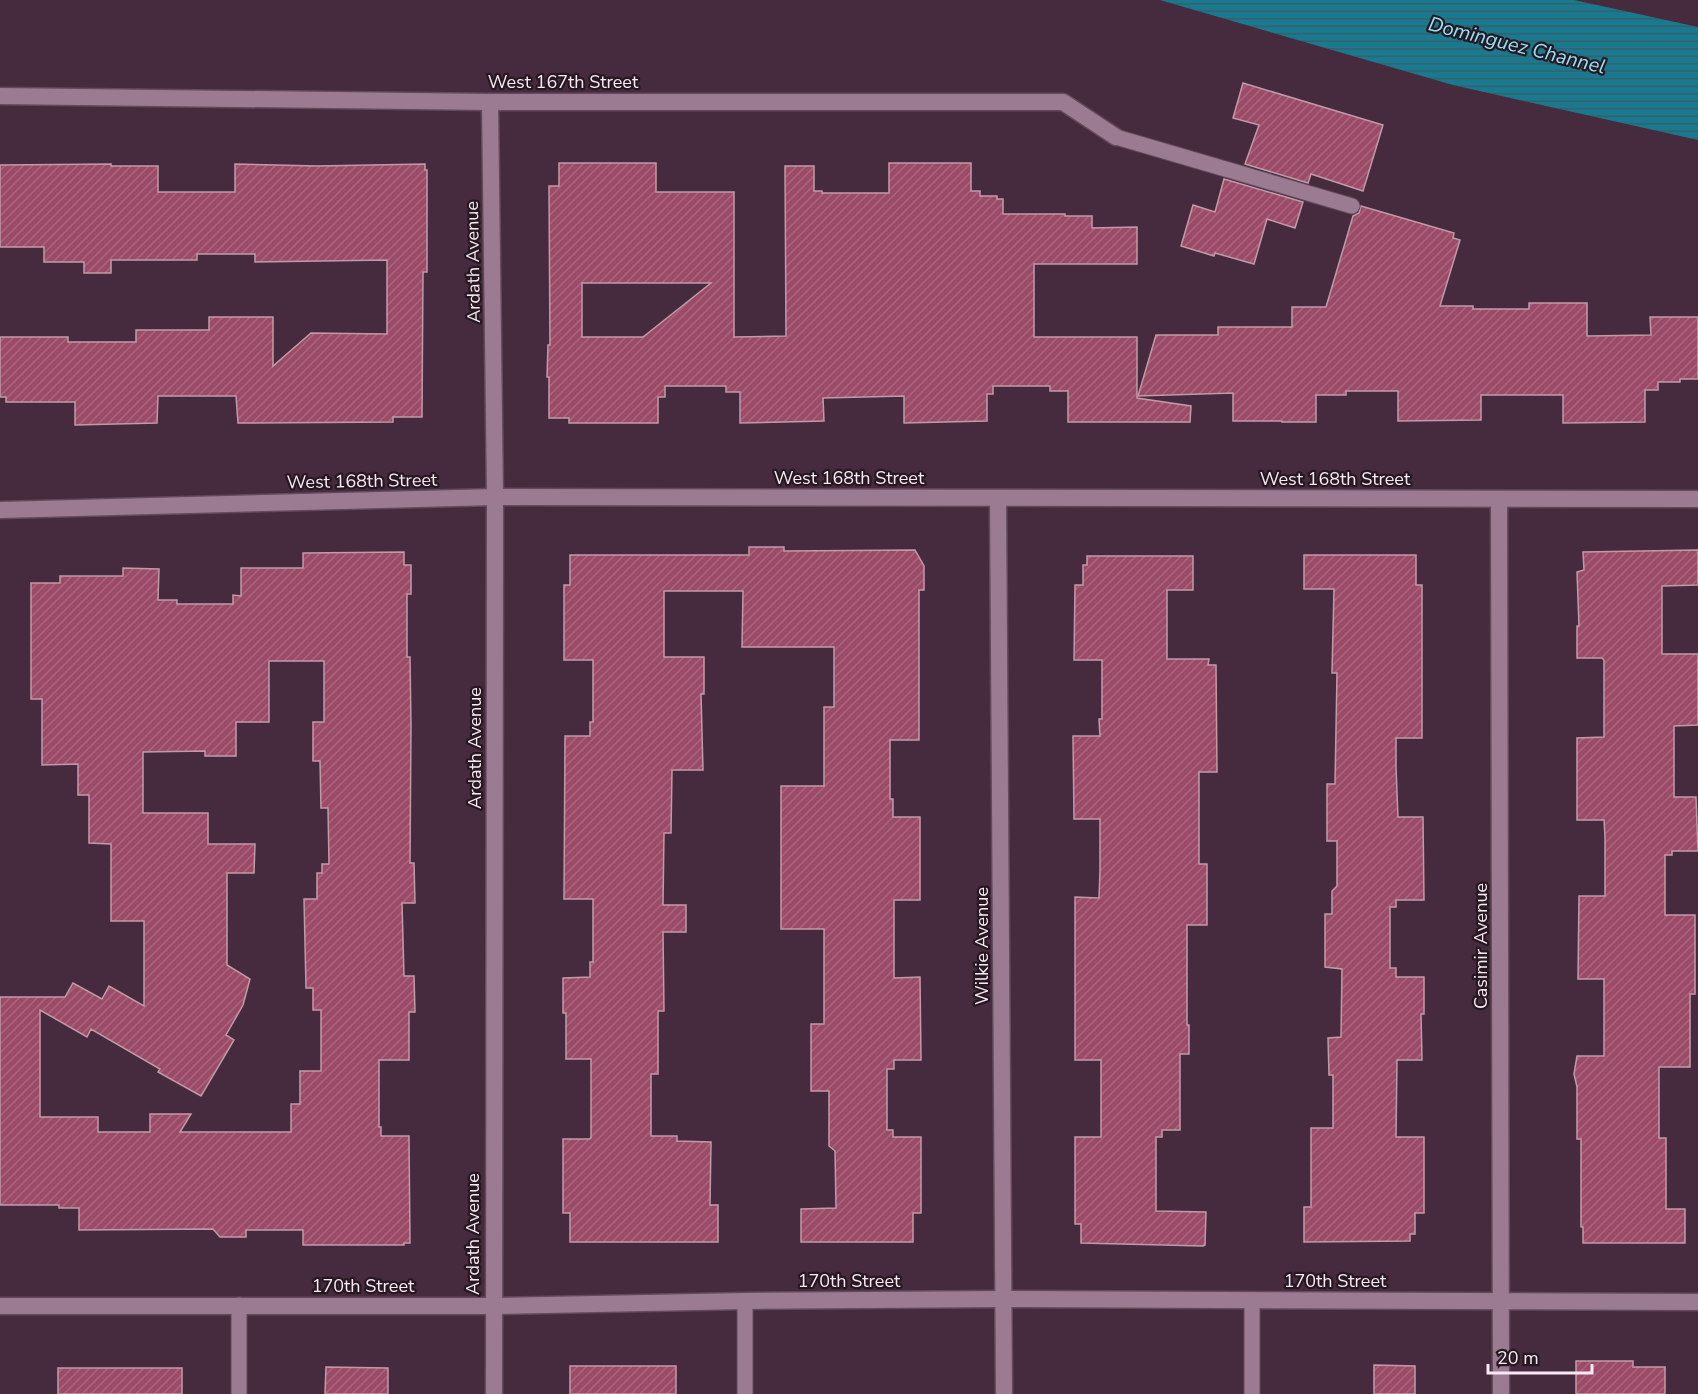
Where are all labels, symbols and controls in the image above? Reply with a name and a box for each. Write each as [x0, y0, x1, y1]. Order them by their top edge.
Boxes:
water label: Dominguez Channel [1425, 10, 1608, 81]
street label: West 167th Street [488, 70, 639, 94]
street label: Ardath Avenue [460, 201, 486, 323]
street label: West 168th Street [774, 466, 925, 490]
street label: West 168th Street [1260, 467, 1411, 491]
street label: West 168th Street [287, 468, 438, 494]
street label: Ardath Avenue [463, 687, 487, 809]
street label: Casimir Avenue [1469, 883, 1493, 1009]
street label: Wilkie Avenue [970, 887, 994, 1005]
street label: Ardath Avenue [461, 1173, 485, 1295]
street label: 170th Street [798, 1269, 901, 1293]
street label: 170th Street [1284, 1269, 1387, 1293]
street label: 170th Street [312, 1274, 415, 1298]
scale bar [1488, 1337, 1592, 1375]
text: 20 m [1497, 1346, 1539, 1370]

